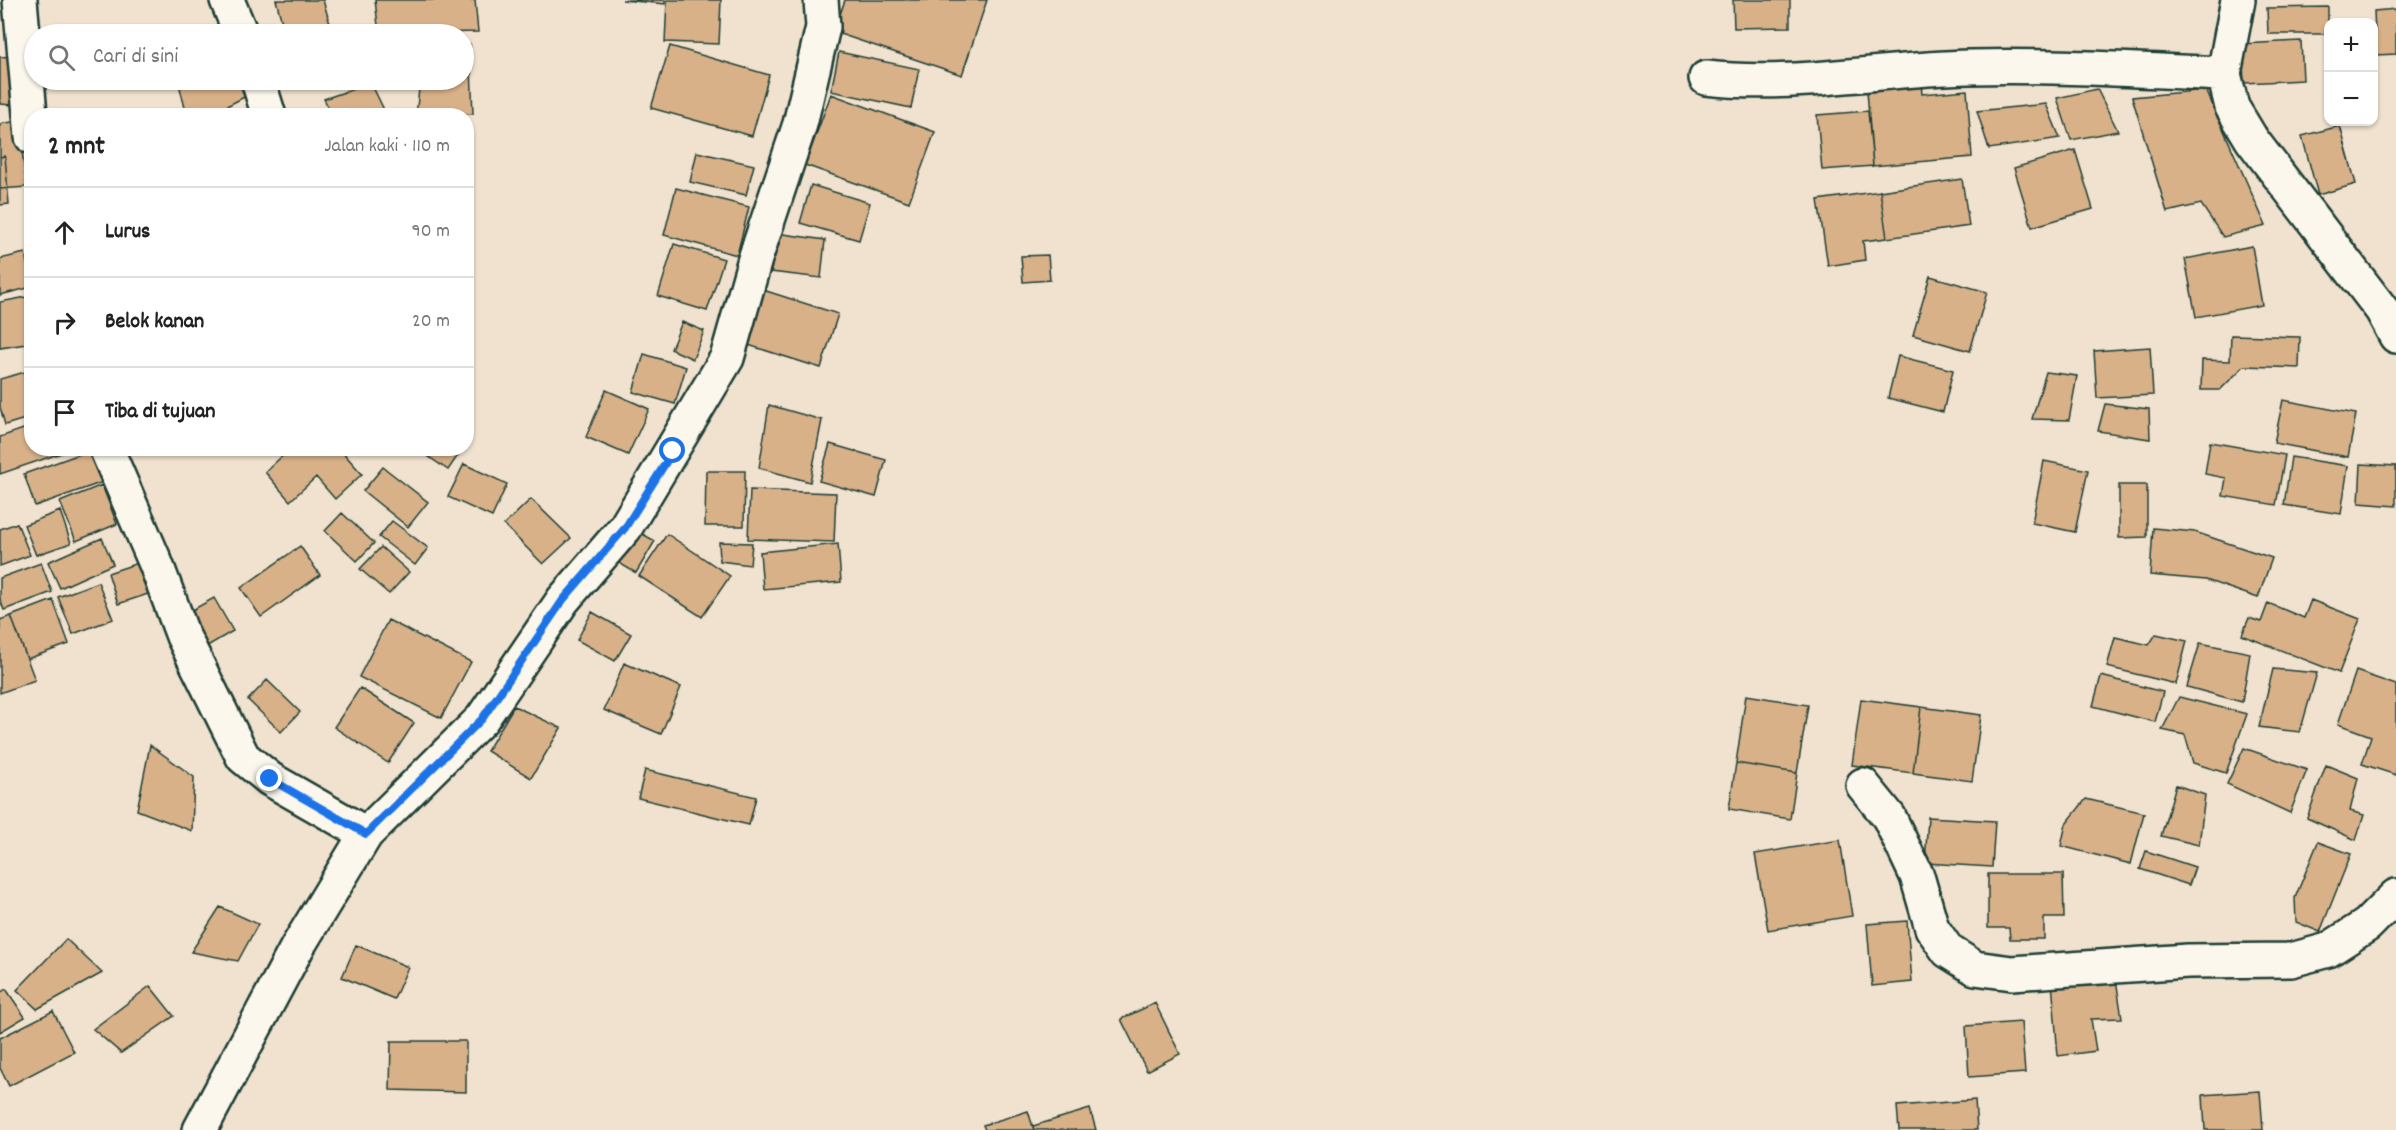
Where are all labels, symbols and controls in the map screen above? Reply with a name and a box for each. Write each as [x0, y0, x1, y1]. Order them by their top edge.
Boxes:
map controls [2324, 18, 2378, 126]
button: + [2324, 18, 2378, 72]
search box [24, 24, 474, 90]
icon: search [45, 41, 78, 74]
text: Cari di sini [93, 42, 178, 73]
button: − [2324, 72, 2378, 126]
text: 2 mnt [48, 129, 105, 166]
text: Jalan kaki · 110 m [324, 133, 450, 161]
icon: ahead [48, 216, 81, 249]
text: Lurus [105, 217, 150, 248]
text: 90 m [412, 218, 450, 246]
icon: right [48, 306, 81, 339]
text: Belok kanan [105, 307, 204, 338]
text: 20 m [412, 308, 450, 336]
icon: arrive [48, 396, 81, 429]
text: Tiba di tujuan [105, 397, 215, 428]
route start [659, 437, 685, 463]
route end [256, 765, 282, 791]

